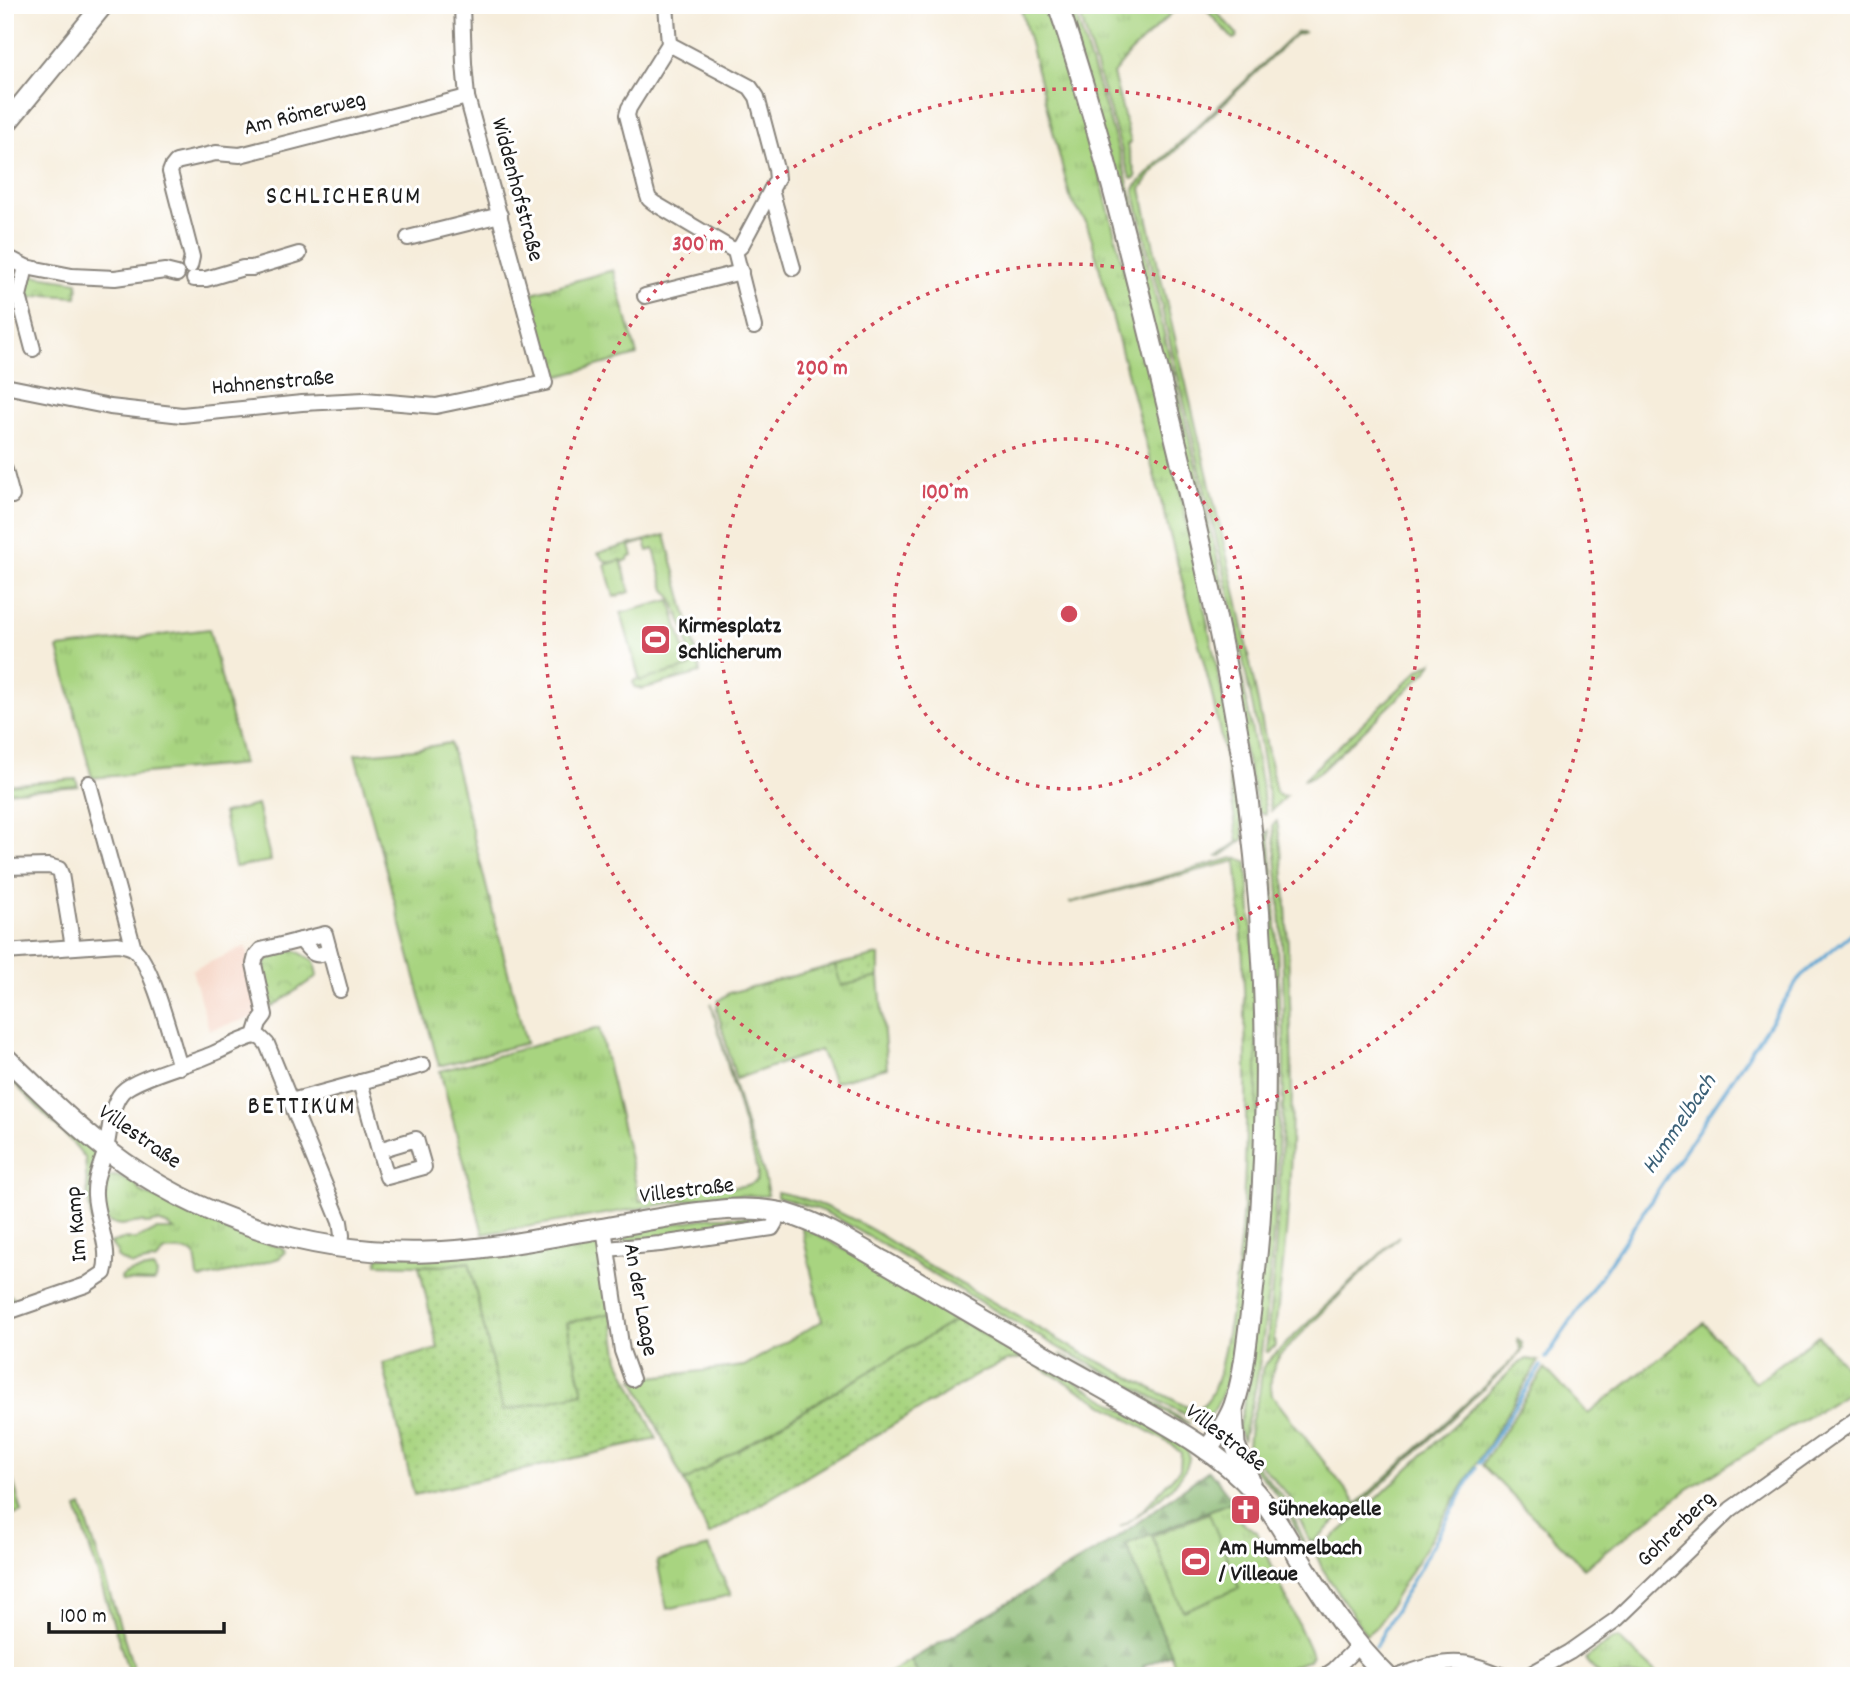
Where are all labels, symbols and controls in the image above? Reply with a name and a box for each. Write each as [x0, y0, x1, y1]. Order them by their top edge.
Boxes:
street label: Am Römerweg [241, 84, 369, 146]
street label: Widdenhofstraße [481, 115, 551, 265]
district label: SCHLICHERUM [266, 179, 422, 216]
text: 300 m [672, 231, 724, 261]
text: 200 m [796, 355, 848, 385]
street label: Hahnenstraße [210, 362, 336, 406]
text: 100 m [922, 479, 968, 509]
centre of rings [1057, 602, 1081, 626]
place label: Kirmesplatz Schlicherum [678, 611, 782, 670]
sports icon: Kirmesplatz Schlicherum [638, 623, 672, 657]
water label: Hummelbach [1634, 1067, 1727, 1182]
district label: BETTIKUM [248, 1089, 356, 1126]
street label: Villestraße [91, 1097, 187, 1179]
street label: Villestraße [638, 1170, 736, 1214]
street label: Im Kamp [58, 1185, 98, 1263]
street label: An der Laage [613, 1241, 665, 1359]
street label: Villestraße [1177, 1397, 1273, 1481]
street label: Gohrerberg [1630, 1484, 1724, 1576]
church icon: Sühnekapelle [1228, 1493, 1262, 1527]
place label: Sühnekapelle [1268, 1494, 1381, 1527]
place label: Am Hummelbach / Villeaue [1218, 1533, 1362, 1592]
sports icon: Am Hummelbach / Villeaue [1179, 1545, 1213, 1579]
scale bar [49, 1590, 224, 1634]
text: 100 m [60, 1603, 107, 1633]

